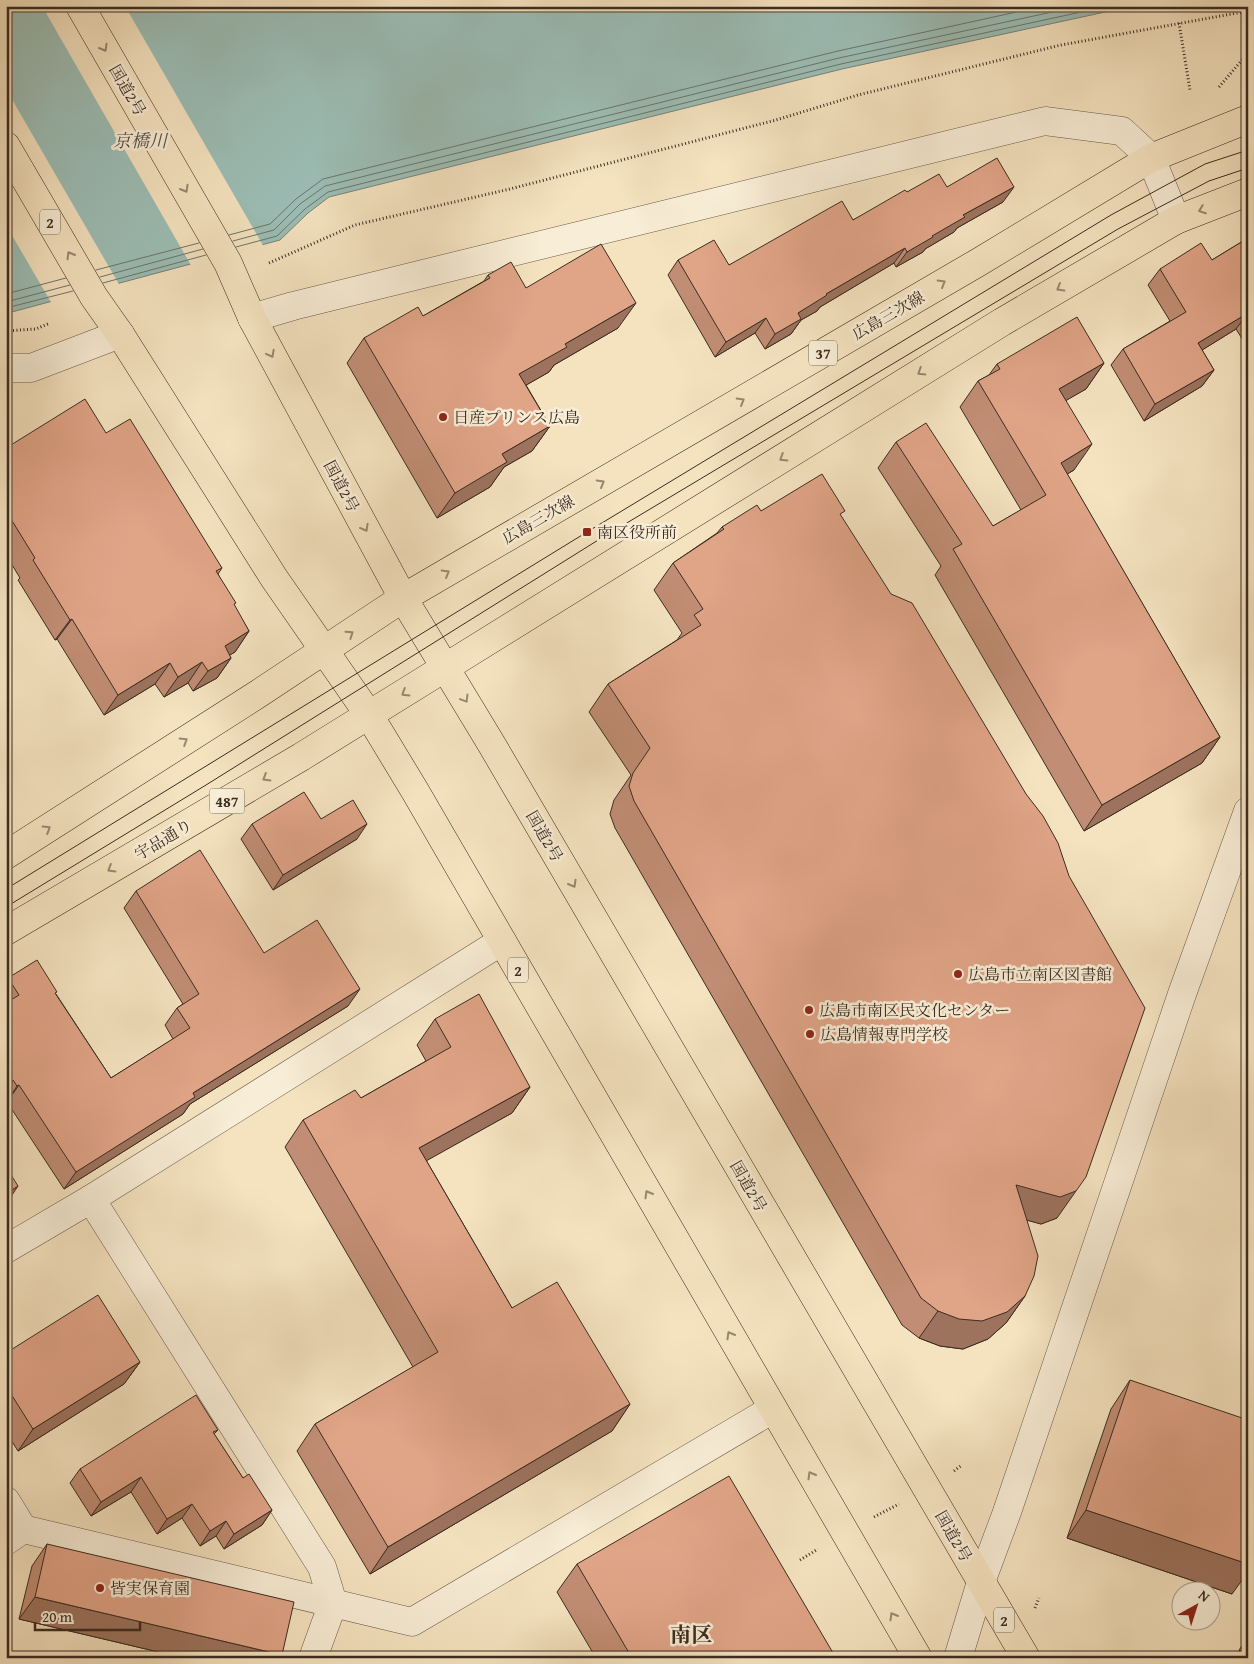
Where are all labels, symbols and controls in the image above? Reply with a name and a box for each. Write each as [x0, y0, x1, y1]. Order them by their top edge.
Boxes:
one-way arrow [98, 43, 108, 52]
street label: 国道2号 [104, 60, 152, 120]
water label: 京橋川 [113, 127, 169, 154]
one-way arrow [179, 184, 189, 193]
one-way arrow [1198, 203, 1207, 214]
road number: 2 [40, 210, 60, 234]
one-way arrow [66, 252, 76, 261]
one-way arrow [937, 280, 946, 290]
one-way arrow [1057, 281, 1066, 291]
street label: 広島三次線 [847, 285, 929, 345]
road number: 37 [809, 340, 837, 366]
one-way arrow [265, 349, 275, 358]
one-way arrow [918, 366, 927, 376]
one-way arrow [736, 397, 745, 407]
place label: 日産プリンス広島 [453, 405, 580, 429]
marker: 日産プリンス広島 [437, 411, 449, 423]
one-way arrow [780, 452, 789, 461]
street label: 国道2号 [318, 456, 366, 516]
one-way arrow [596, 479, 605, 489]
street label: 広島三次線 [497, 489, 579, 549]
place label: 南区役所前 [597, 520, 677, 544]
one-way arrow [359, 523, 369, 532]
marker: 南区役所前 [581, 526, 593, 538]
one-way arrow [440, 570, 449, 580]
one-way arrow [344, 631, 354, 640]
one-way arrow [401, 687, 410, 696]
one-way arrow [458, 693, 468, 702]
one-way arrow [179, 738, 188, 748]
one-way arrow [263, 771, 272, 781]
road number: 487 [210, 788, 244, 814]
street label: 国道2号 [521, 806, 569, 866]
street label: 宇品通り [129, 812, 197, 866]
one-way arrow [42, 825, 51, 835]
one-way arrow [108, 863, 117, 873]
one-way arrow [567, 879, 577, 888]
road number: 2 [508, 958, 528, 982]
place label: 広島市立南区図書館 [968, 962, 1112, 986]
marker: 広島市立南区図書館 [952, 968, 964, 980]
place label: 広島市南区民文化センター [819, 998, 1010, 1022]
marker: 広島市南区民文化センター [803, 1004, 815, 1016]
place label: 広島情報専門学校 [820, 1022, 948, 1046]
marker: 広島情報専門学校 [804, 1028, 816, 1040]
street label: 国道2号 [725, 1156, 773, 1216]
one-way arrow [645, 1190, 655, 1199]
one-way arrow [726, 1331, 736, 1340]
one-way arrow [808, 1472, 818, 1481]
street label: 国道2号 [930, 1506, 978, 1566]
place label: 皆実保育園 [110, 1576, 190, 1600]
marker: 皆実保育園 [94, 1582, 106, 1594]
north arrow [1172, 1582, 1222, 1632]
text: N [1194, 1585, 1215, 1607]
scale bar [35, 1599, 140, 1631]
text: 20 m [42, 1606, 73, 1627]
road number: 2 [994, 1608, 1014, 1632]
one-way arrow [890, 1612, 900, 1621]
district label: 南区 [670, 1619, 712, 1650]

